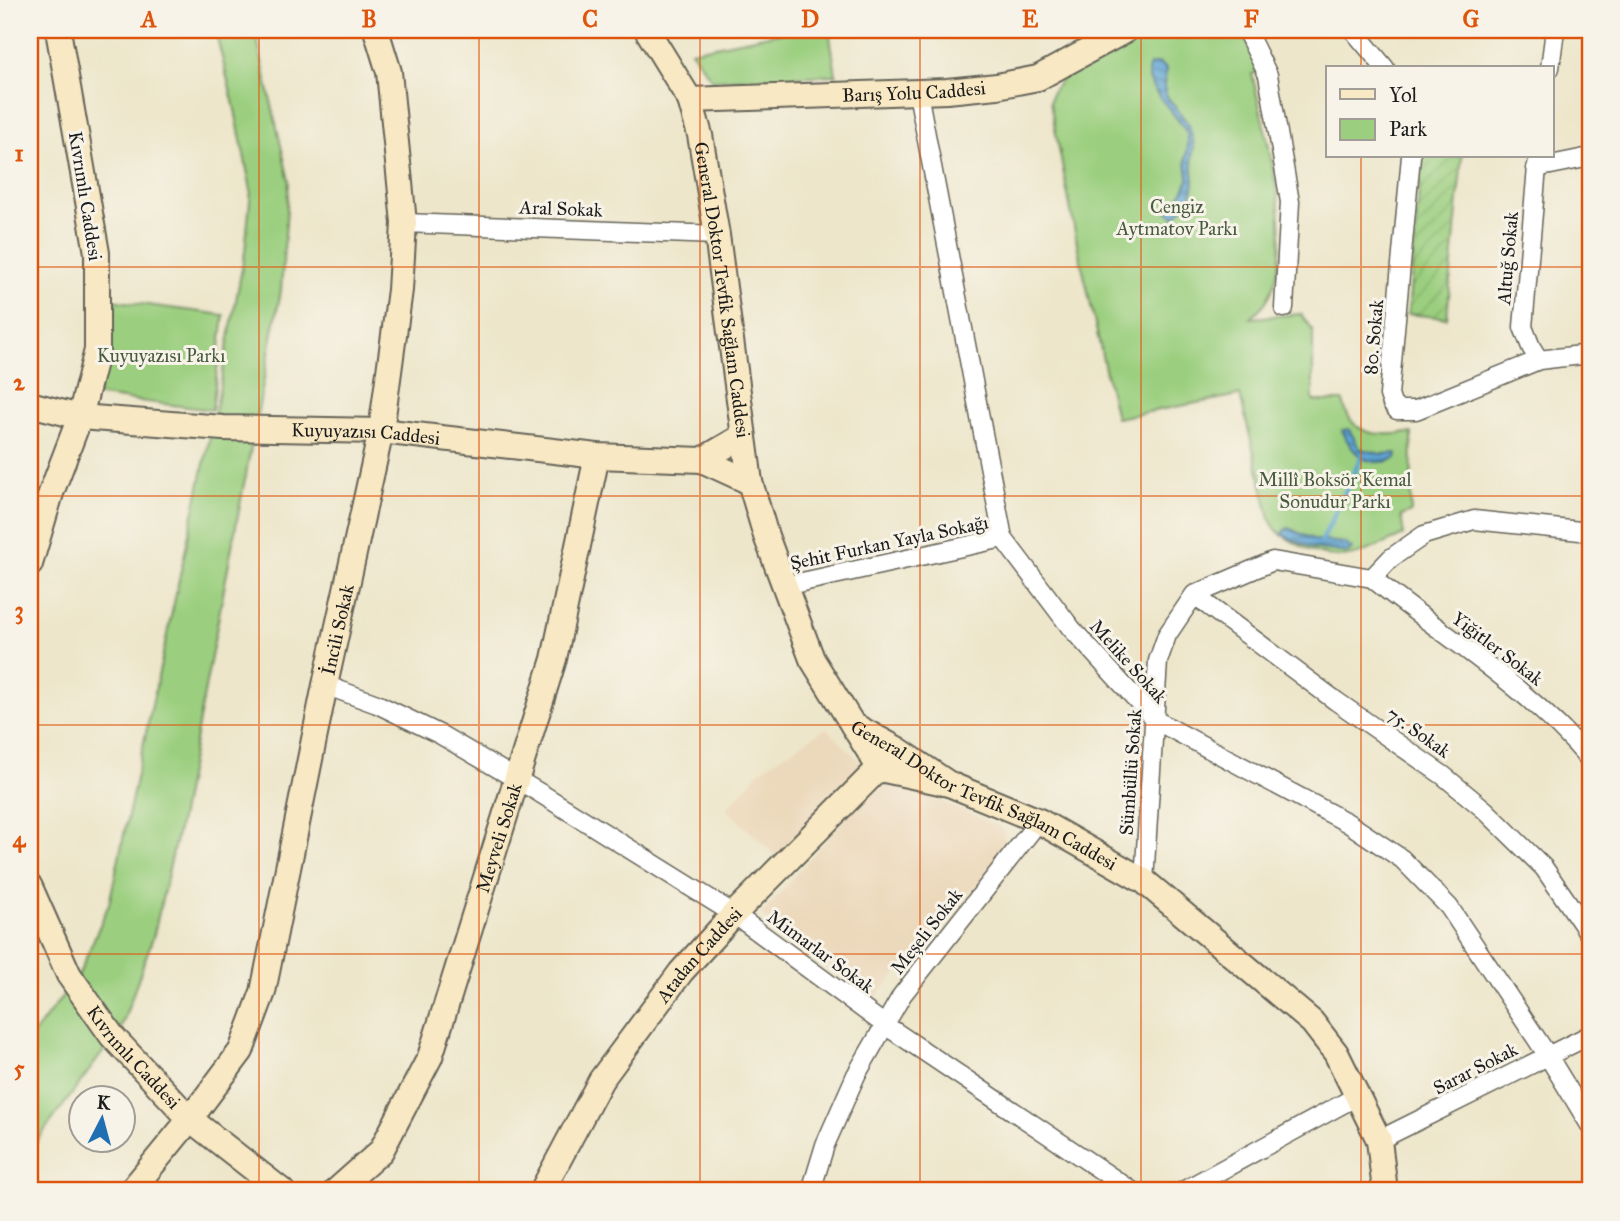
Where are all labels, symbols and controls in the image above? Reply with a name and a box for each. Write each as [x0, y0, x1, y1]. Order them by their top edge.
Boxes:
text: A [139, 5, 157, 33]
text: B [361, 5, 377, 33]
text: C [582, 5, 598, 33]
text: D [801, 5, 819, 33]
text: E [1022, 5, 1039, 33]
text: F [1243, 5, 1259, 33]
text: G [1463, 5, 1480, 33]
legend [1326, 66, 1554, 158]
street label: Barış Yolu Caddesi [842, 76, 987, 107]
text: Yol [1389, 82, 1418, 108]
text: Park [1389, 116, 1427, 142]
street label: Kıvrımlı Caddesi [64, 130, 107, 262]
text: 1 [14, 139, 24, 167]
street label: General Doktor Tevfik Sağlam Caddesi [689, 140, 755, 439]
park label: Cengiz Aytmatov Parkı [1116, 195, 1237, 240]
street label: Aral Sokak [518, 196, 603, 221]
street label: Altuğ Sokak [1492, 210, 1524, 307]
street label: 80. Sokak [1359, 298, 1388, 376]
park label: Kuyuyazısı Parkı [97, 344, 225, 367]
text: 2 [13, 368, 25, 396]
street label: Kuyuyazısı Caddesi [291, 418, 441, 450]
park label: Millî Boksör Kemal Sonudur Parkı [1258, 468, 1413, 513]
street label: Şehit Furkan Yayla Sokağı [788, 510, 991, 576]
street label: İncili Sokak [317, 582, 359, 677]
text: 3 [14, 596, 24, 625]
street label: Yiğitler Sokak [1447, 607, 1548, 691]
street label: Melike Sokak [1085, 615, 1172, 708]
street label: 75. Sokak [1382, 702, 1455, 763]
street label: Sümbüllü Sokak [1115, 708, 1146, 836]
street label: General Doktor Tevfik Sağlam Caddesi [847, 715, 1121, 875]
street label: Meyveli Sokak [471, 780, 527, 895]
text: 4 [13, 825, 27, 853]
street label: Meşeli Sokak [886, 884, 967, 979]
street label: Atadan Caddesi [651, 902, 747, 1008]
street label: Mimarlar Sokak [763, 905, 879, 998]
street label: Kıvrımlı Caddesi [83, 999, 187, 1113]
street label: Sarar Sokak [1429, 1037, 1521, 1099]
text: 5 [14, 1054, 25, 1082]
north arrow [66, 1084, 136, 1154]

